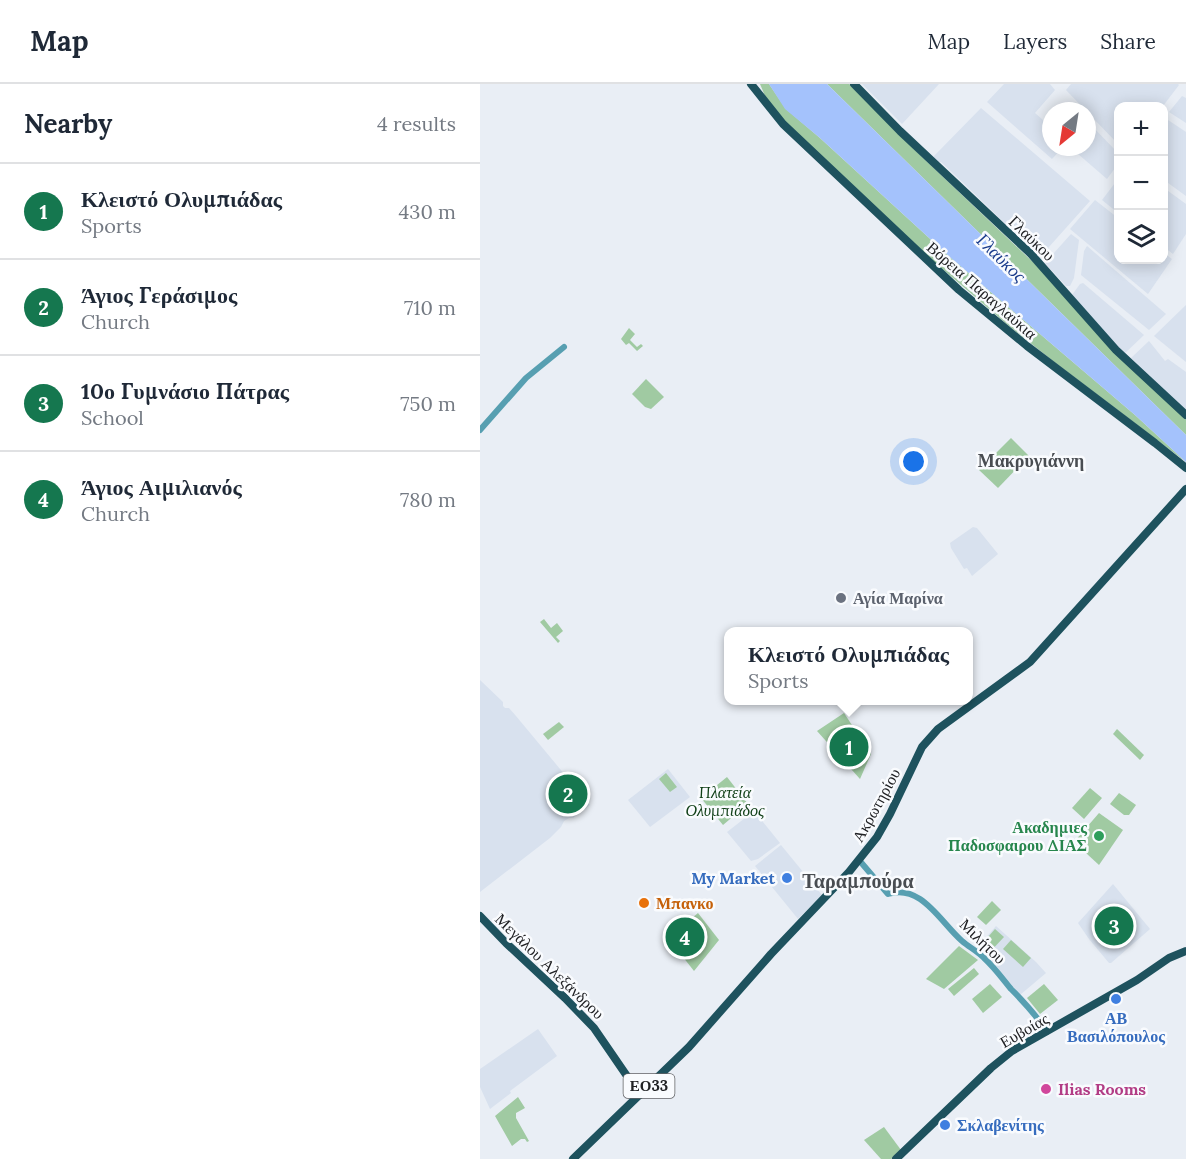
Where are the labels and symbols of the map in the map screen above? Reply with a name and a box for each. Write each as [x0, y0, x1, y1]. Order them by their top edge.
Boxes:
north arrow [1042, 102, 1096, 156]
street label: Γλαύκου [1005, 211, 1059, 265]
water label: Γλαύκος [972, 228, 1031, 287]
street label: Βόρεια Παραγλαύκια [923, 237, 1042, 344]
your location [899, 447, 928, 476]
district label: Μακρυγιάννη [978, 449, 1084, 472]
place label: Αγία Μαρίνα [853, 588, 943, 608]
marker: Αγία Μαρίνα [834, 591, 848, 605]
pin: 1 [830, 724, 868, 770]
street label: Ακρωτηρίου [848, 765, 904, 845]
pin: 2 [548, 772, 587, 816]
park label: Πλατεία Ολυμπιάδος [685, 782, 765, 820]
place label: Ακαδημιες Παδοσφαιρου ΔΙΑΣ [948, 817, 1087, 855]
marker: Ακαδημιες Παδοσφαιρου ΔΙΑΣ [1092, 829, 1106, 843]
place label: My Market [691, 868, 775, 888]
district label: Ταραμπούρα [802, 868, 914, 894]
marker: My Market [780, 871, 794, 885]
place label: Μπανκο [656, 893, 713, 913]
marker: Μπανκο [637, 896, 651, 910]
pin: 3 [1094, 904, 1134, 948]
street label: Μεγάλου Αλεξάνδρου [491, 909, 609, 1023]
pin: 4 [666, 914, 704, 960]
street label: Μιλήτου [956, 914, 1010, 968]
marker: ΑΒ Βασιλόπουλος [1109, 992, 1123, 1006]
street label: Ευβοίας [996, 1008, 1052, 1052]
place label: ΑΒ Βασιλόπουλος [1067, 1008, 1165, 1046]
road number: ΕΟ33 [624, 1074, 675, 1098]
place label: Ilias Rooms [1058, 1079, 1146, 1099]
marker: Ilias Rooms [1039, 1082, 1053, 1096]
place label: Σκλαβενίτης [957, 1115, 1044, 1135]
marker: Σκλαβενίτης [938, 1118, 952, 1132]

